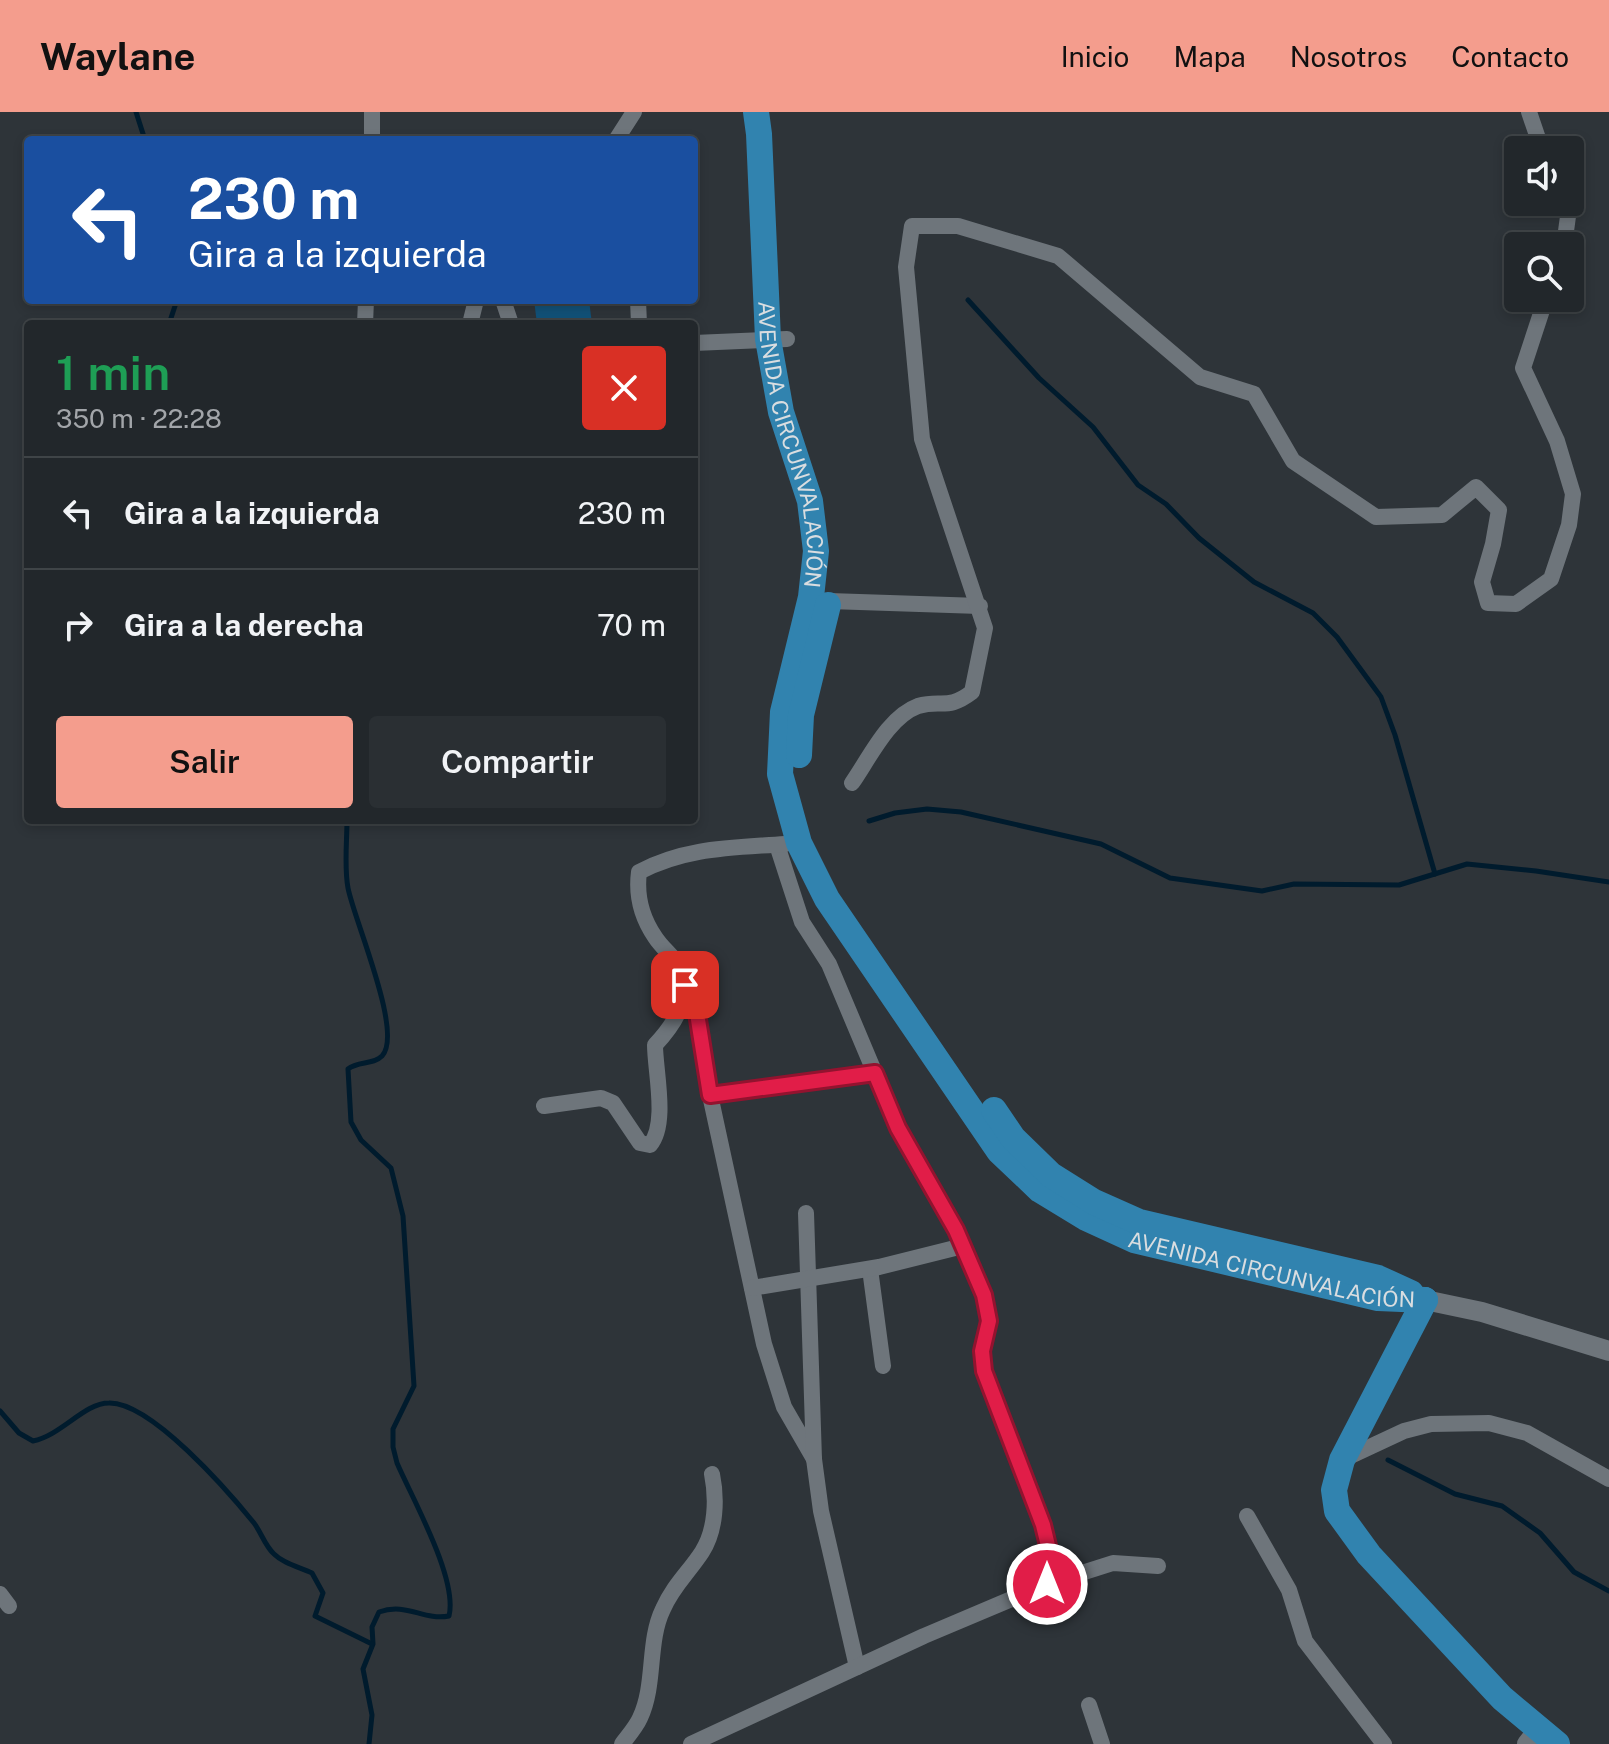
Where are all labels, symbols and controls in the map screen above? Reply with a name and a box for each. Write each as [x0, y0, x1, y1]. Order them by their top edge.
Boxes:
text: Waylane [40, 34, 195, 79]
text: Inicio [1061, 40, 1129, 73]
text: Mapa [1173, 40, 1246, 73]
text: Nosotros [1290, 40, 1407, 73]
text: Contacto [1451, 40, 1569, 73]
map controls [1504, 136, 1584, 312]
button: sound [1504, 136, 1584, 216]
text: 230 m [188, 166, 360, 232]
icon: left [56, 168, 160, 272]
button: search [1504, 232, 1584, 312]
text: Gira a la izquierda [188, 233, 487, 275]
street label: AVENIDA CIRCUNVALACIÓN [753, 300, 829, 589]
text: 1 min [56, 344, 170, 401]
button: close [582, 346, 666, 430]
text: 350 m · 22:28 [56, 403, 222, 434]
icon: left [56, 491, 100, 535]
text: Gira a la izquierda [124, 495, 380, 531]
text: 230 m [578, 495, 666, 531]
icon: right [56, 603, 100, 647]
text: Gira a la derecha [124, 607, 364, 643]
text: 70 m [597, 607, 666, 643]
button: Salir [56, 716, 353, 808]
button: Compartir [369, 716, 666, 808]
pin [651, 951, 719, 1019]
icon: arrive [663, 963, 707, 1007]
street label: AVENIDA CIRCUNVALACIÓN [1126, 1226, 1416, 1313]
position arrow [1005, 1542, 1089, 1626]

